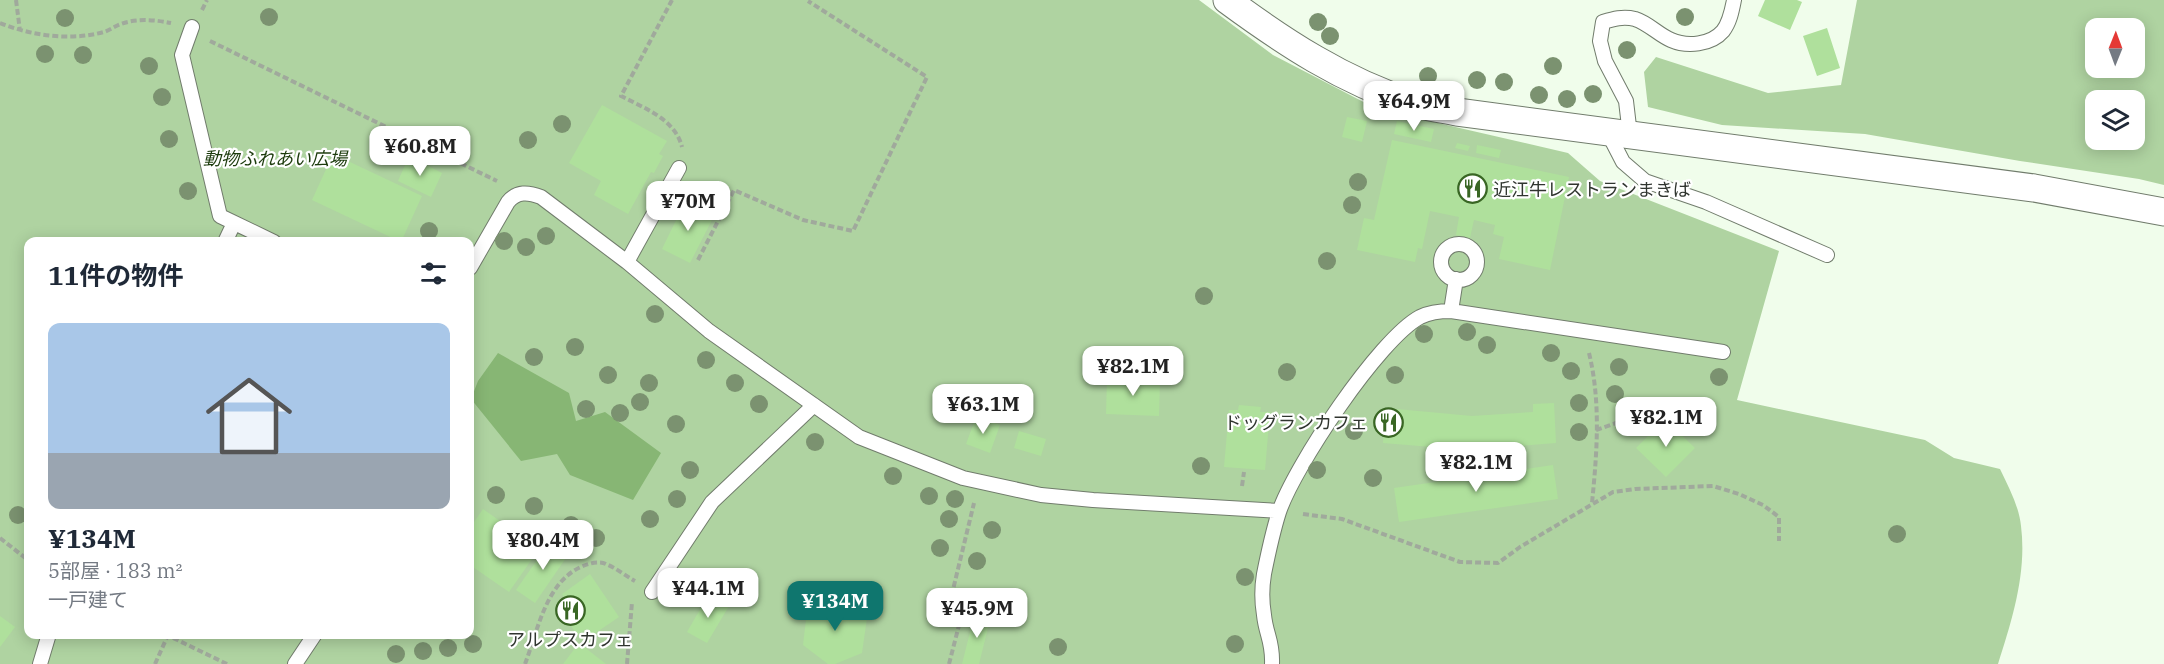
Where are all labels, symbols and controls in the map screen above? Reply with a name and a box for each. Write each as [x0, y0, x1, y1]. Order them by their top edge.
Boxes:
north arrow [2085, 18, 2145, 78]
map controls [2085, 18, 2145, 150]
pin: ¥64.9M [1365, 81, 1463, 132]
text: ¥64.9M [1377, 87, 1451, 114]
button: layers [2085, 90, 2145, 150]
pin: ¥60.8M [371, 126, 469, 177]
text: ¥60.8M [383, 132, 457, 159]
park label: 動物ふれあい広場 [203, 147, 349, 170]
restaurant icon: 近江牛レストランまきば [1456, 173, 1488, 205]
place label: 近江牛レストランまきば [1493, 178, 1691, 201]
pin: ¥70M [652, 181, 724, 232]
text: ¥70M [660, 187, 716, 214]
icon: filters [417, 257, 450, 290]
text: 11件の物件 [48, 258, 183, 292]
pin: ¥82.1M [1084, 346, 1182, 397]
text: ¥82.1M [1096, 352, 1170, 379]
icon: home [195, 362, 303, 470]
pin: ¥63.1M [934, 384, 1032, 435]
text: ¥63.1M [946, 390, 1020, 417]
pin: ¥82.1M [1617, 397, 1715, 448]
text: ¥82.1M [1629, 403, 1703, 430]
restaurant icon: ドッグランカフェ [1373, 406, 1405, 438]
place label: ドッグランカフェ [1224, 411, 1368, 434]
pin: ¥82.1M [1427, 442, 1525, 493]
text: ¥82.1M [1439, 448, 1513, 475]
pin: ¥80.4M [494, 520, 592, 571]
text: ¥134M [48, 521, 136, 555]
text: ¥80.4M [506, 526, 580, 553]
text: 5部屋 · 183 m² [48, 557, 182, 584]
pin: ¥44.1M [659, 568, 757, 619]
text: ¥44.1M [671, 574, 745, 601]
pin: ¥134M [793, 581, 877, 632]
text: 一戸建て [48, 586, 128, 613]
text: ¥134M [801, 587, 869, 614]
pin: ¥45.9M [928, 588, 1026, 639]
restaurant icon: アルプスカフェ [554, 594, 586, 626]
text: ¥45.9M [940, 594, 1014, 621]
place label: アルプスカフェ [507, 628, 633, 651]

